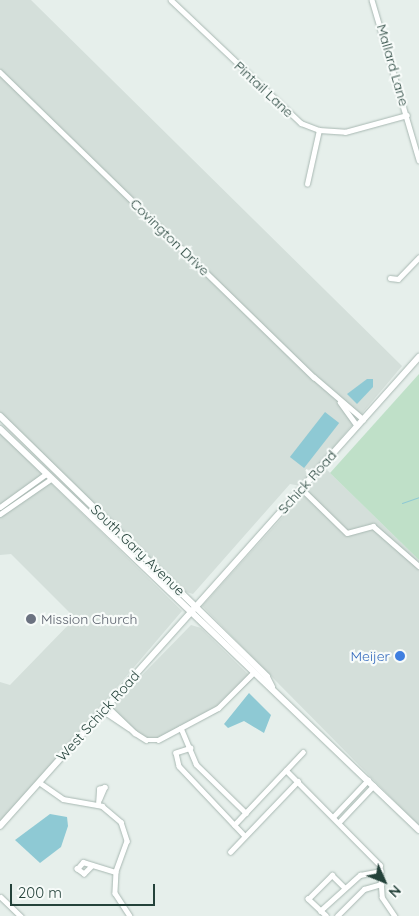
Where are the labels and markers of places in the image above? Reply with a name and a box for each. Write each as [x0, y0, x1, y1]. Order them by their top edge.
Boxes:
place label: Mission Church [41, 611, 137, 627]
marker: Mission Church [25, 613, 37, 625]
place label: Meijer [350, 648, 390, 664]
marker: Meijer [394, 650, 406, 662]

